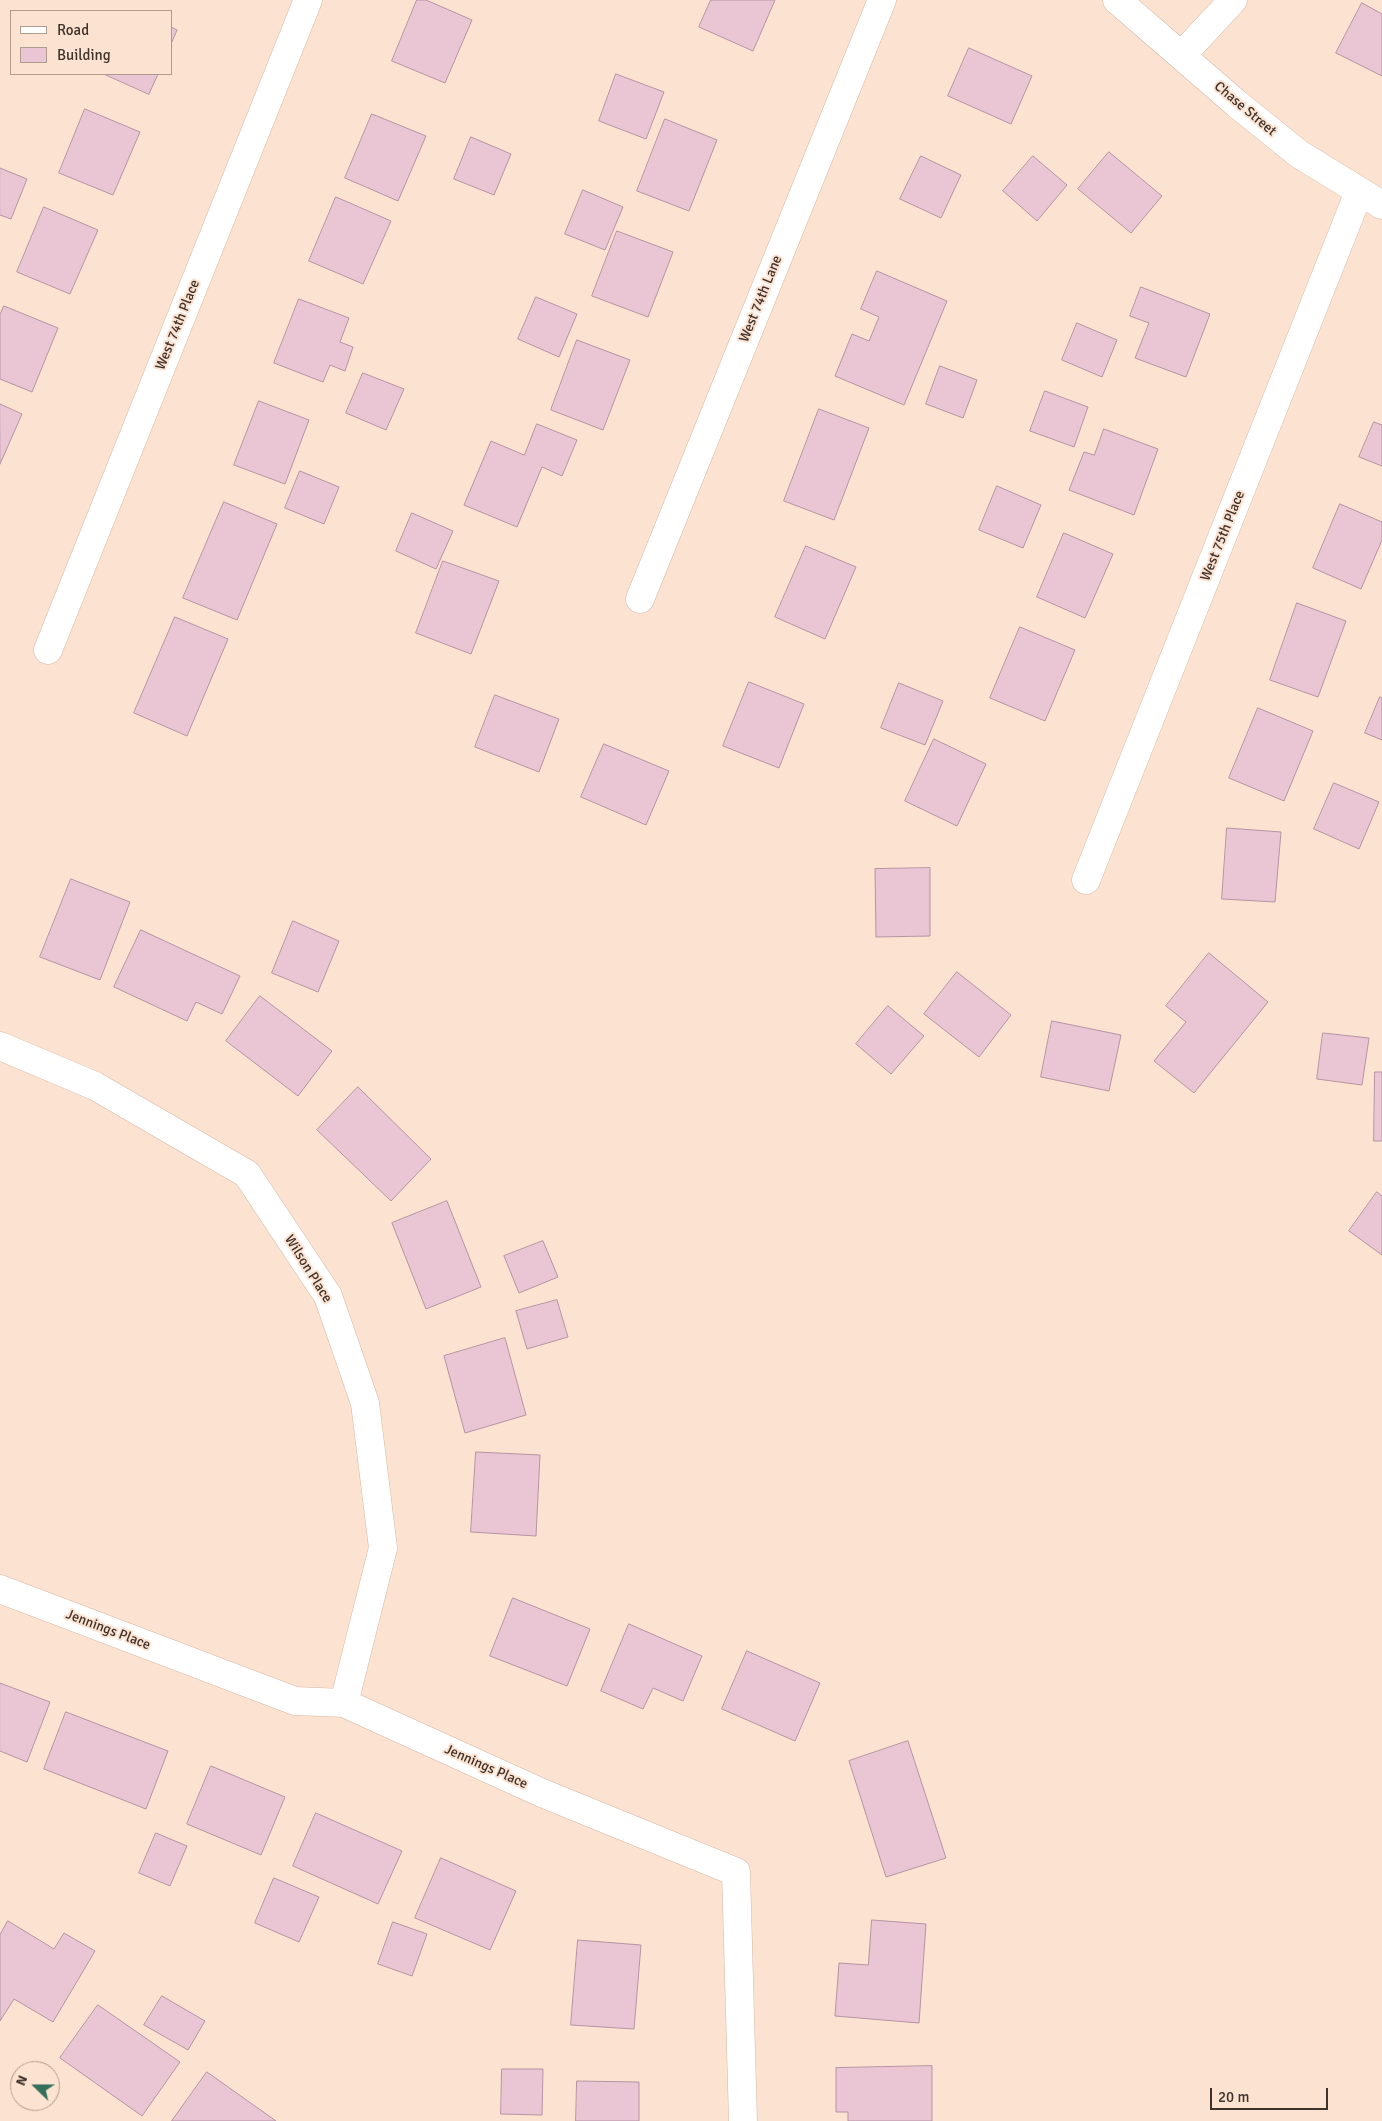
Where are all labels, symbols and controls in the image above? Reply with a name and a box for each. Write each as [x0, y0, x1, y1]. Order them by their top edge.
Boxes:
legend [10, 10, 172, 75]
text: Road [57, 21, 89, 39]
text: Building [57, 46, 111, 64]
street label: Chase Street [1211, 78, 1279, 140]
street label: West 74th Lane [736, 253, 786, 345]
street label: West 74th Place [152, 277, 204, 373]
street label: West 75th Place [1197, 488, 1249, 584]
street label: Wilson Place [281, 1232, 335, 1306]
street label: Jennings Place [63, 1606, 153, 1654]
street label: Jennings Place [442, 1741, 530, 1793]
north arrow [10, 2061, 60, 2111]
text: N [12, 2073, 31, 2088]
scale bar [1212, 2078, 1330, 2110]
text: 20 m [1218, 2088, 1249, 2106]

